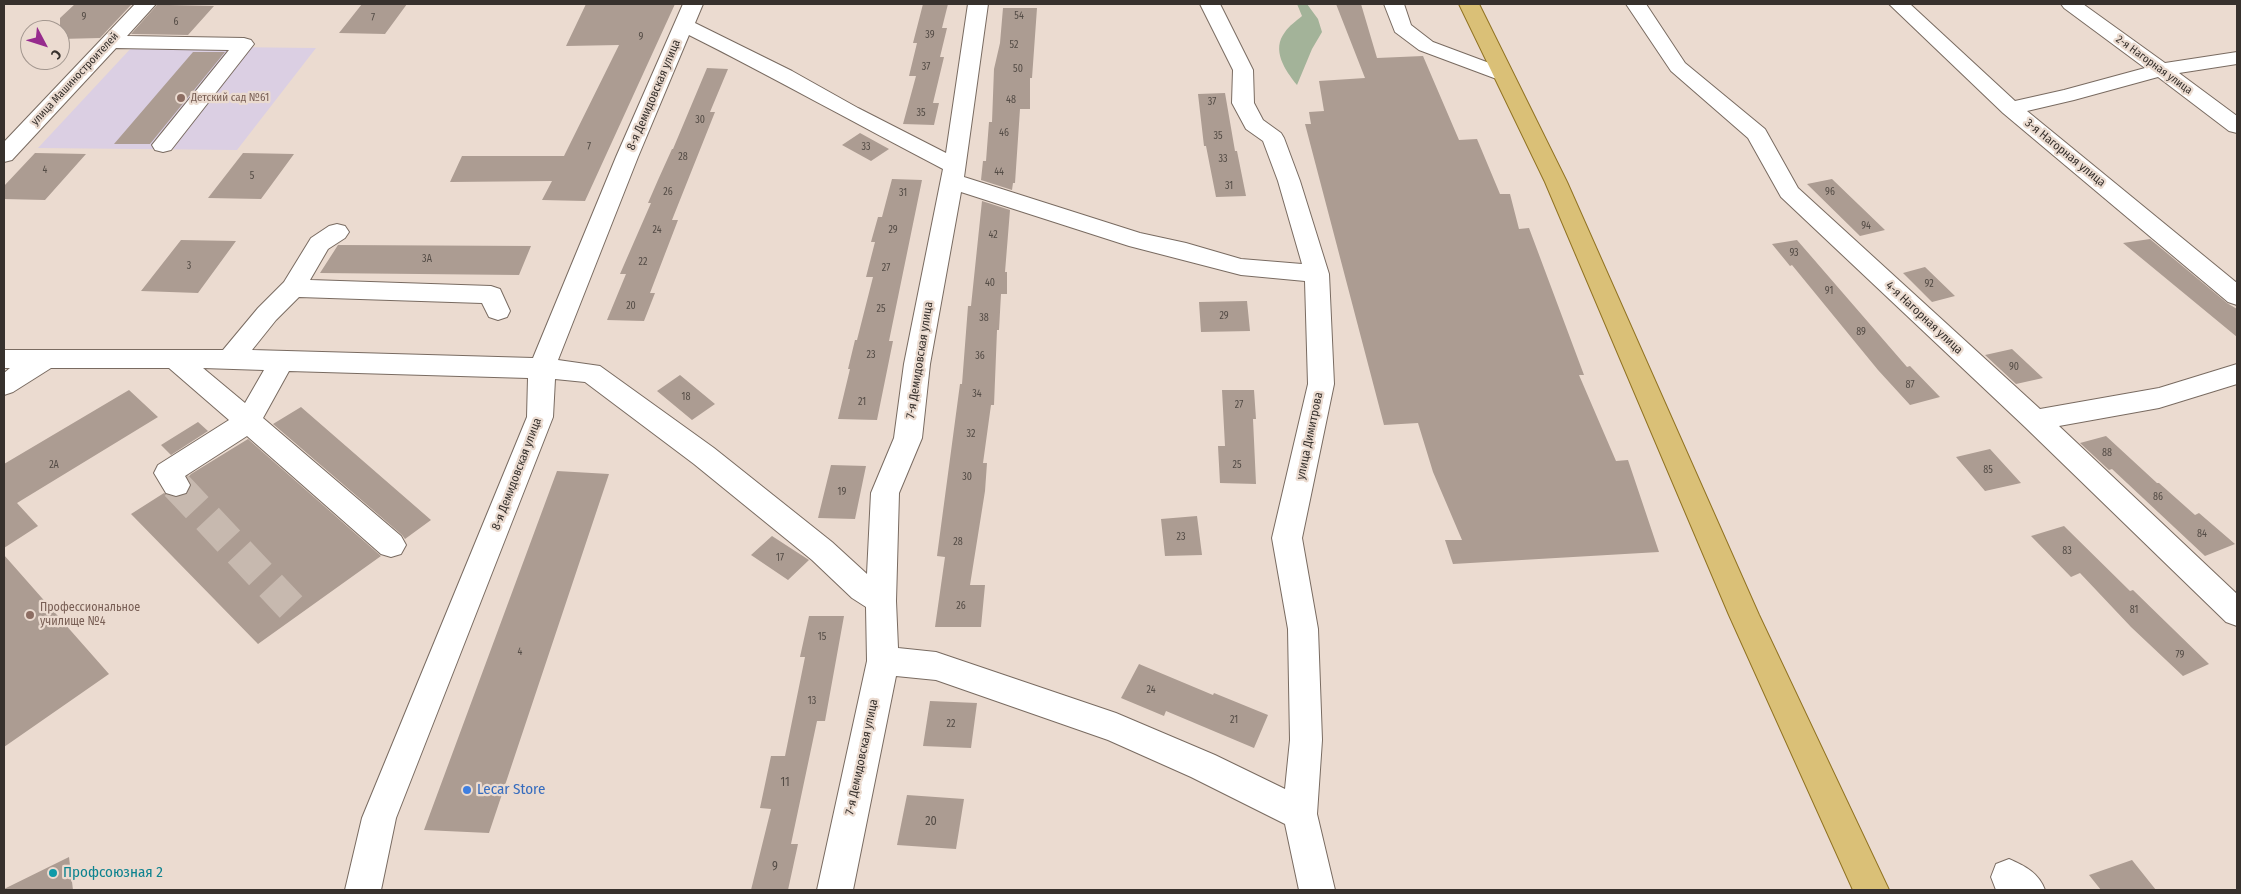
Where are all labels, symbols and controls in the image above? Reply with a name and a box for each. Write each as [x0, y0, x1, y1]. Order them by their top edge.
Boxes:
house number: 54 [1014, 10, 1024, 22]
house number: 9 [82, 11, 86, 23]
house number: 7 [371, 12, 375, 24]
house number: 6 [174, 16, 178, 28]
north arrow [20, 20, 70, 70]
house number: 39 [925, 29, 935, 41]
street label: улица Машиностроителей [29, 30, 121, 128]
house number: 9 [639, 31, 643, 43]
street label: 2-я Нагорная улица [2113, 33, 2195, 97]
street label: 8-я Демидовская улица [624, 37, 684, 153]
house number: 52 [1010, 39, 1018, 51]
text: С [47, 46, 65, 63]
house number: 37 [922, 61, 930, 73]
house number: 50 [1013, 63, 1023, 75]
place label: Детский сад №61 [191, 91, 269, 105]
marker: Детский сад №61 [175, 92, 187, 104]
house number: 48 [1006, 94, 1016, 106]
house number: 37 [1208, 96, 1216, 108]
house number: 35 [916, 107, 926, 119]
house number: 30 [695, 114, 705, 126]
street label: 3-я Нагорная улица [2022, 116, 2108, 190]
house number: 46 [999, 127, 1009, 139]
house number: 35 [1213, 130, 1223, 142]
house number: 7 [587, 141, 591, 153]
house number: 33 [861, 141, 871, 153]
house number: 28 [678, 151, 688, 163]
house number: 33 [1218, 153, 1228, 165]
house number: 4 [43, 164, 47, 176]
house number: 44 [994, 166, 1004, 178]
house number: 5 [250, 170, 254, 182]
house number: 31 [1225, 180, 1233, 192]
house number: 26 [663, 186, 673, 198]
house number: 96 [1825, 186, 1835, 198]
house number: 31 [899, 187, 907, 199]
house number: 94 [1861, 220, 1871, 232]
house number: 24 [652, 224, 662, 236]
house number: 29 [888, 224, 898, 236]
house number: 42 [988, 229, 998, 241]
house number: 93 [1789, 247, 1799, 259]
house number: 3А [422, 253, 432, 265]
house number: 22 [639, 256, 647, 268]
house number: 3 [187, 260, 191, 272]
house number: 27 [882, 262, 890, 274]
house number: 40 [985, 277, 995, 289]
house number: 92 [1924, 278, 1934, 290]
street label: 4-я Нагорная улица [1882, 279, 1966, 357]
house number: 91 [1825, 285, 1833, 297]
house number: 20 [626, 300, 636, 312]
street label: 7-я Демидовская улица [904, 301, 936, 419]
house number: 25 [877, 303, 885, 315]
house number: 29 [1219, 310, 1229, 322]
house number: 38 [979, 312, 989, 324]
house number: 89 [1856, 326, 1866, 338]
house number: 23 [867, 349, 875, 361]
house number: 36 [975, 350, 985, 362]
house number: 90 [2009, 361, 2019, 373]
house number: 87 [1906, 379, 1914, 391]
house number: 34 [972, 388, 982, 400]
house number: 18 [682, 391, 690, 403]
street label: улица Димитрова [1294, 391, 1326, 481]
house number: 21 [858, 396, 866, 408]
house number: 27 [1235, 399, 1243, 411]
street label: 8-я Демидовская улица [489, 416, 545, 532]
house number: 32 [967, 428, 975, 440]
house number: 88 [2102, 447, 2112, 459]
house number: 2А [49, 459, 59, 471]
house number: 25 [1233, 459, 1241, 471]
house number: 85 [1983, 464, 1993, 476]
house number: 30 [962, 471, 972, 483]
house number: 19 [838, 486, 846, 498]
house number: 86 [2153, 491, 2163, 503]
house number: 84 [2197, 528, 2207, 540]
house number: 23 [1177, 531, 1185, 543]
house number: 28 [953, 536, 963, 548]
house number: 83 [2062, 545, 2072, 557]
house number: 17 [776, 552, 784, 564]
house number: 26 [956, 600, 966, 612]
place label: Профессиональное училище №4 [40, 601, 140, 629]
house number: 81 [2130, 604, 2138, 616]
marker: Профессиональное училище №4 [24, 609, 36, 621]
house number: 15 [818, 631, 826, 643]
house number: 4 [518, 646, 522, 658]
house number: 79 [2176, 649, 2184, 661]
house number: 24 [1146, 684, 1156, 696]
house number: 13 [808, 695, 816, 707]
street label: 7-я Демидовская улица [843, 698, 881, 816]
house number: 21 [1230, 714, 1238, 726]
house number: 22 [947, 718, 955, 730]
house number: 11 [780, 776, 790, 790]
place label: Lecar Store [477, 781, 545, 799]
marker: Lecar Store [461, 784, 473, 796]
house number: 20 [925, 815, 937, 829]
house number: 9 [772, 860, 778, 874]
place label: Профсоюзная 2 [63, 864, 163, 882]
marker: Профсоюзная 2 [47, 867, 59, 879]

